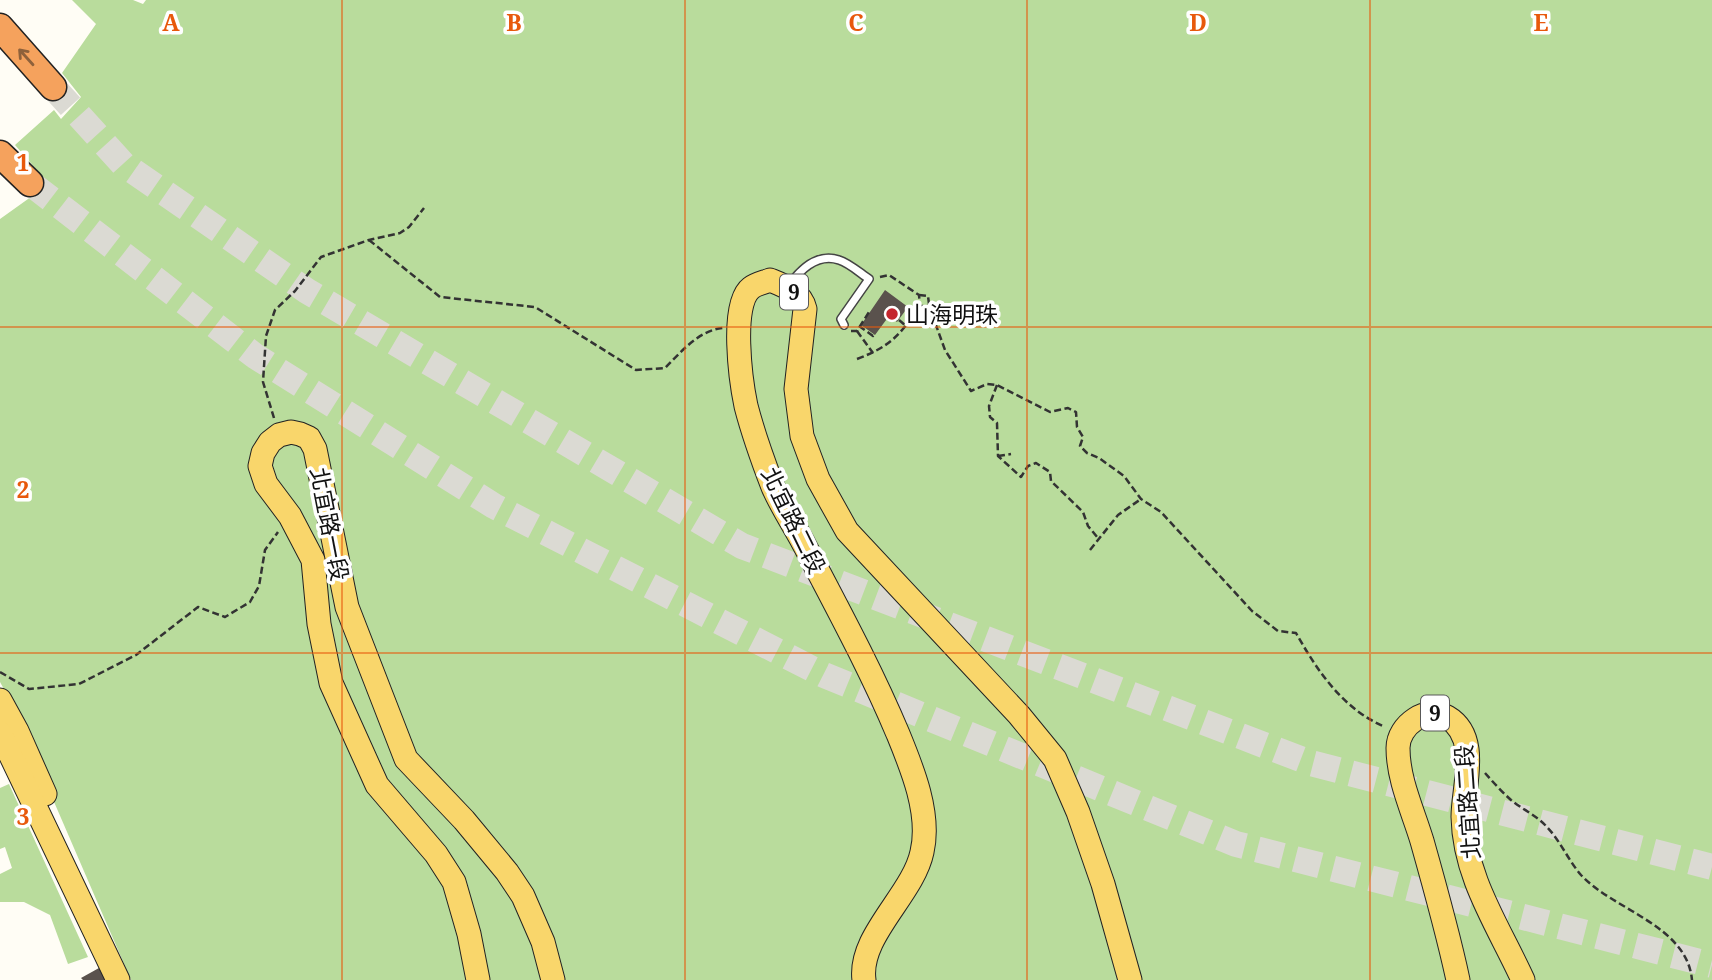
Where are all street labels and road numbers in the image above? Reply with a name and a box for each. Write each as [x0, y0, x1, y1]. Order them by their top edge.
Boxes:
road number: 9 [780, 274, 808, 310]
street label: 北宜路二段 [754, 461, 834, 579]
street label: 北宜路一段 [303, 465, 357, 583]
road number: 9 [1421, 696, 1449, 730]
street label: 北宜路二段 [1447, 744, 1487, 860]

